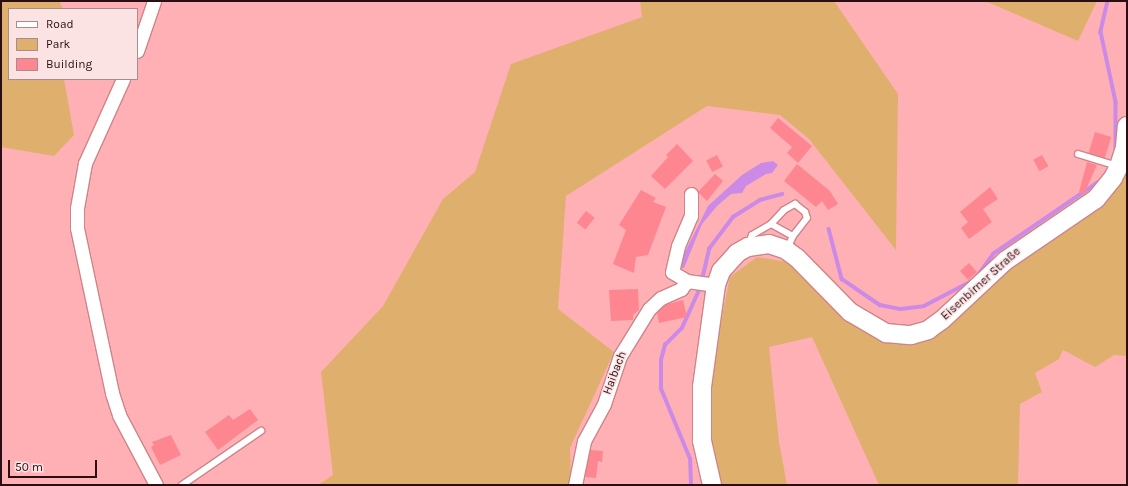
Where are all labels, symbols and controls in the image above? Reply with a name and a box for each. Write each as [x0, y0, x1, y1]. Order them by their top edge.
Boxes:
legend [8, 8, 138, 80]
text: Road [46, 17, 74, 31]
text: Park [46, 37, 70, 51]
text: Building [46, 57, 92, 71]
street label: Eisenbirner Straße [938, 245, 1024, 323]
street label: Haibach [600, 349, 630, 397]
scale bar [10, 452, 99, 478]
text: 50 m [15, 460, 43, 474]

